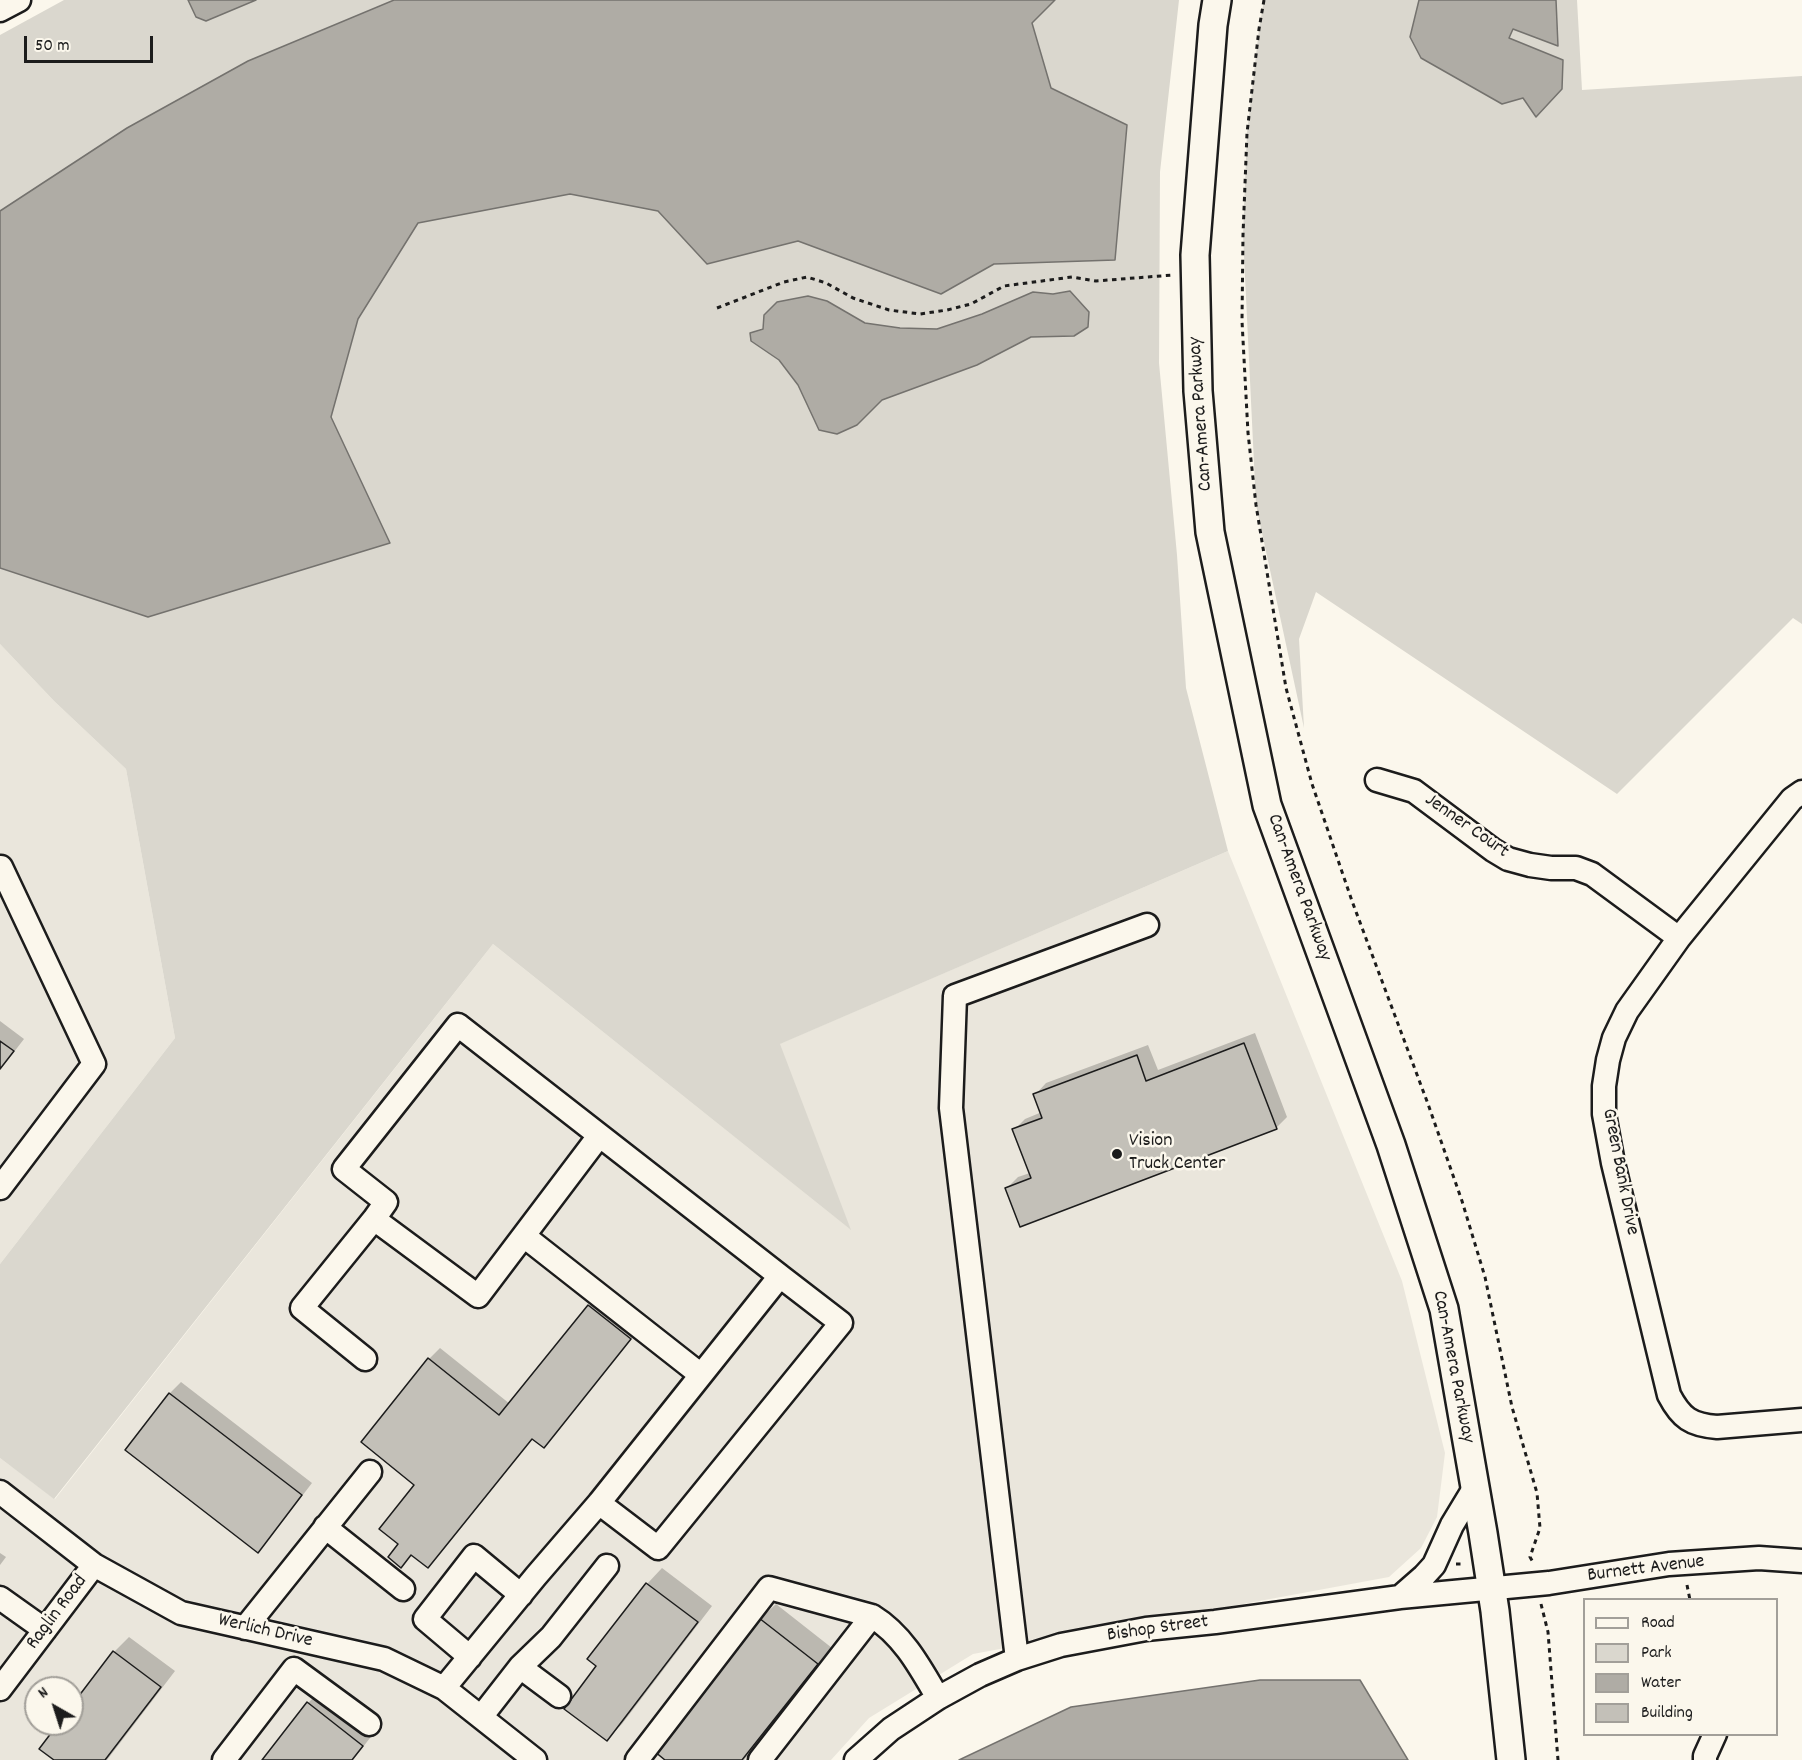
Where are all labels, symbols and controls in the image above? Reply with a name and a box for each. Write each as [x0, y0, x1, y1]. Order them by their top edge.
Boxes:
scale bar [27, 24, 156, 62]
text: 50 m [35, 34, 70, 59]
street label: Can-Amera Parkway [1185, 336, 1219, 492]
street label: Jenner Court [1419, 789, 1513, 865]
street label: Can-Amera Parkway [1260, 811, 1336, 965]
street label: Green Bank Drive [1595, 1107, 1643, 1237]
place label: Vision Truck Center [1129, 1130, 1225, 1177]
marker: Vision Truck Center [1110, 1147, 1124, 1161]
street label: Can-Amera Parkway [1425, 1289, 1479, 1445]
street label: Burnett Avenue [1586, 1551, 1706, 1589]
street label: Raglin Road [22, 1571, 94, 1655]
legend [1583, 1598, 1778, 1736]
street label: Werlich Drive [215, 1609, 315, 1655]
street label: Bishop Street [1106, 1611, 1210, 1649]
text: Road [1641, 1611, 1675, 1636]
text: Park [1641, 1641, 1672, 1666]
text: Water [1641, 1671, 1681, 1696]
north arrow [24, 1676, 84, 1736]
text: N [33, 1682, 54, 1705]
text: Building [1641, 1701, 1693, 1726]

